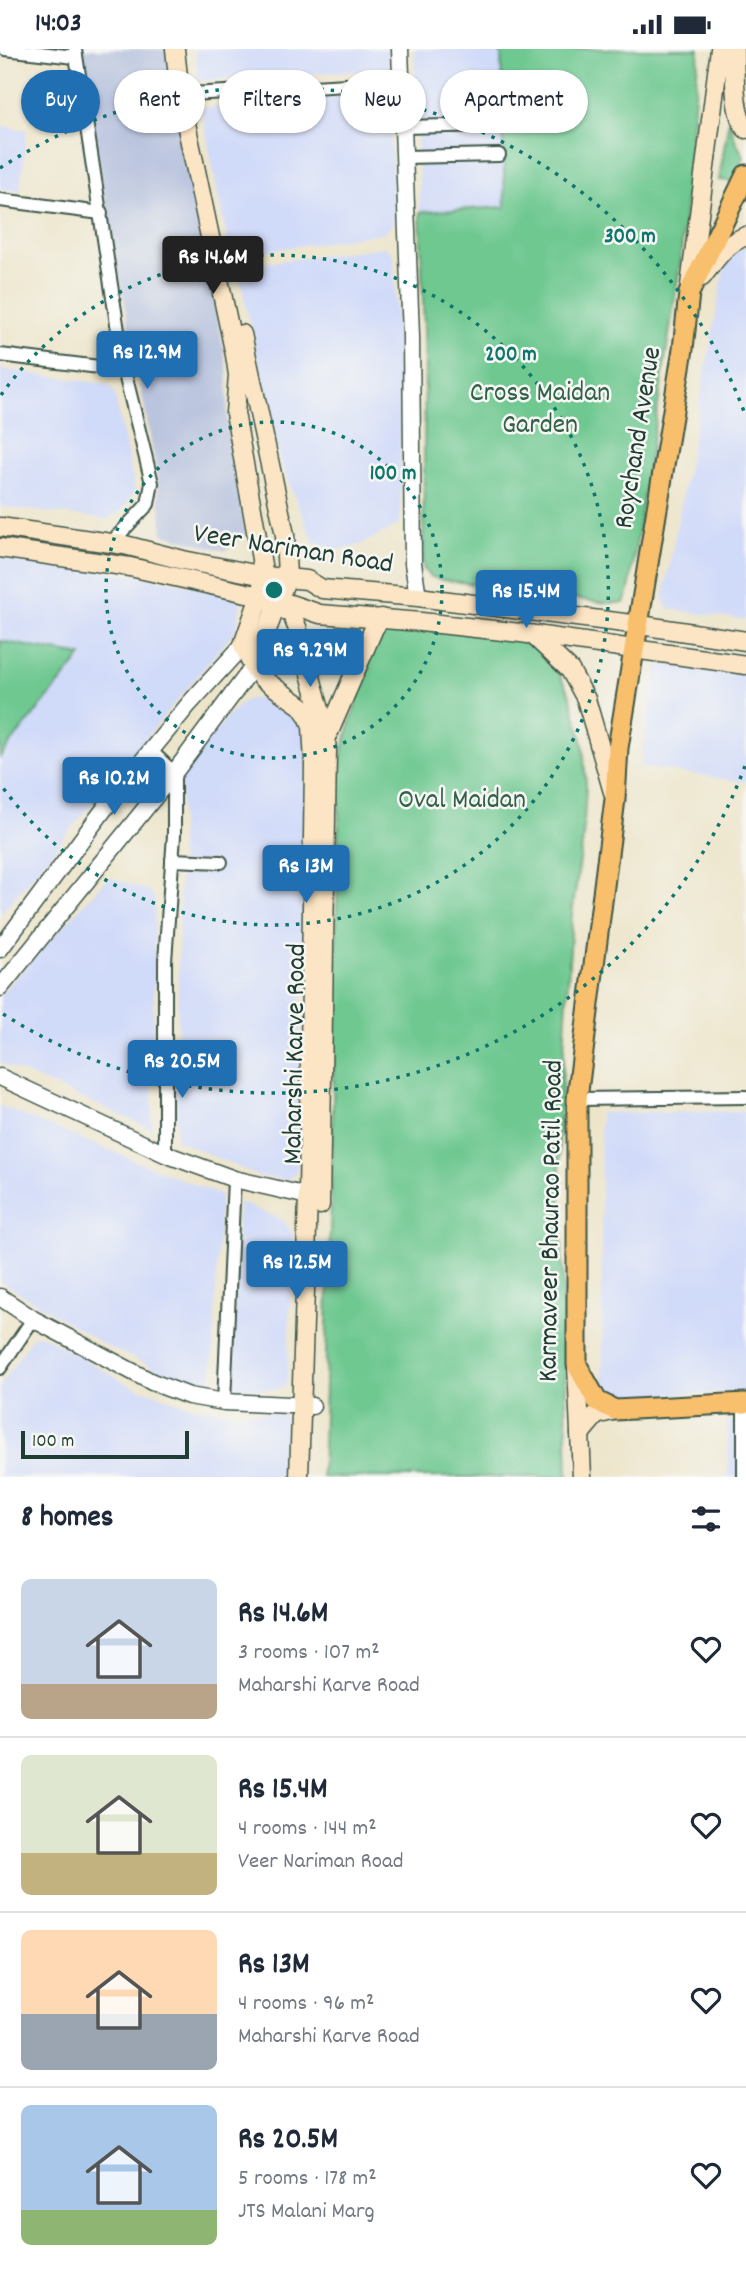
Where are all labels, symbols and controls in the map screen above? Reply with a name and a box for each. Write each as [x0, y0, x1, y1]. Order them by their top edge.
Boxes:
text: 14:03 [35, 6, 82, 43]
chip: Buy [21, 70, 100, 133]
chip: Rent [114, 70, 205, 133]
chip: Filters [219, 70, 326, 133]
chip: New [340, 70, 426, 133]
chip: Apartment [440, 70, 588, 133]
text: 300 m [604, 223, 656, 253]
pin: Rs 14.6M [141, 237, 285, 296]
text: Rs 14.6M [178, 242, 248, 275]
pin: Rs 12.9M [75, 331, 219, 391]
text: Rs 12.9M [112, 337, 182, 370]
text: 200 m [485, 341, 537, 371]
street label: Roychand Avenue [606, 344, 674, 532]
park label: Cross Maidan Garden [470, 375, 610, 447]
text: 100 m [370, 460, 416, 490]
street label: Veer Nariman Road [190, 515, 396, 587]
pin: Rs 15.4M [454, 571, 598, 630]
text: Rs 15.4M [492, 576, 560, 609]
centre of rings [262, 578, 286, 602]
pin: Rs 9.29M [238, 629, 382, 689]
text: Rs 9.29M [273, 635, 347, 668]
pin: Rs 10.2M [42, 757, 186, 817]
text: Rs 10.2M [78, 763, 150, 796]
park label: Oval Maidan [398, 782, 526, 822]
pin: Rs 13M [249, 845, 363, 905]
text: Rs 13M [279, 851, 333, 884]
street label: Maharshi Karve Road [275, 943, 319, 1165]
pin: Rs 20.5M [110, 1041, 254, 1100]
text: Rs 20.5M [144, 1046, 220, 1079]
street label: Karmaveer Bhaurao Patil Road [530, 1059, 576, 1383]
pin: Rs 12.5M [225, 1241, 369, 1301]
text: Rs 12.5M [262, 1247, 332, 1280]
scale bar [21, 1428, 189, 1460]
text: 100 m [32, 1429, 74, 1456]
text: 8 homes [21, 1498, 113, 1541]
icon: filters [687, 1500, 725, 1538]
text: Rs 14.6M [238, 1594, 328, 1637]
icon: home [77, 1607, 161, 1691]
icon: heart [687, 1630, 725, 1668]
text: 3 rooms · 107 m² [238, 1637, 380, 1670]
text: Maharshi Karve Road [238, 1670, 420, 1703]
text: Rs 15.4M [238, 1770, 328, 1813]
icon: home [77, 1783, 161, 1867]
icon: heart [687, 1806, 725, 1844]
text: 4 rooms · 144 m² [238, 1813, 377, 1846]
text: Veer Nariman Road [238, 1846, 404, 1879]
text: Rs 13M [238, 1945, 310, 1988]
icon: home [77, 1958, 161, 2042]
icon: heart [687, 1981, 725, 2019]
text: 4 rooms · 96 m² [238, 1988, 374, 2021]
text: Maharshi Karve Road [238, 2021, 420, 2054]
text: Rs 20.5M [238, 2120, 338, 2163]
icon: home [77, 2133, 161, 2217]
icon: heart [687, 2156, 725, 2194]
text: 5 rooms · 178 m² [238, 2163, 377, 2196]
text: JTS Malani Marg [238, 2196, 374, 2229]

